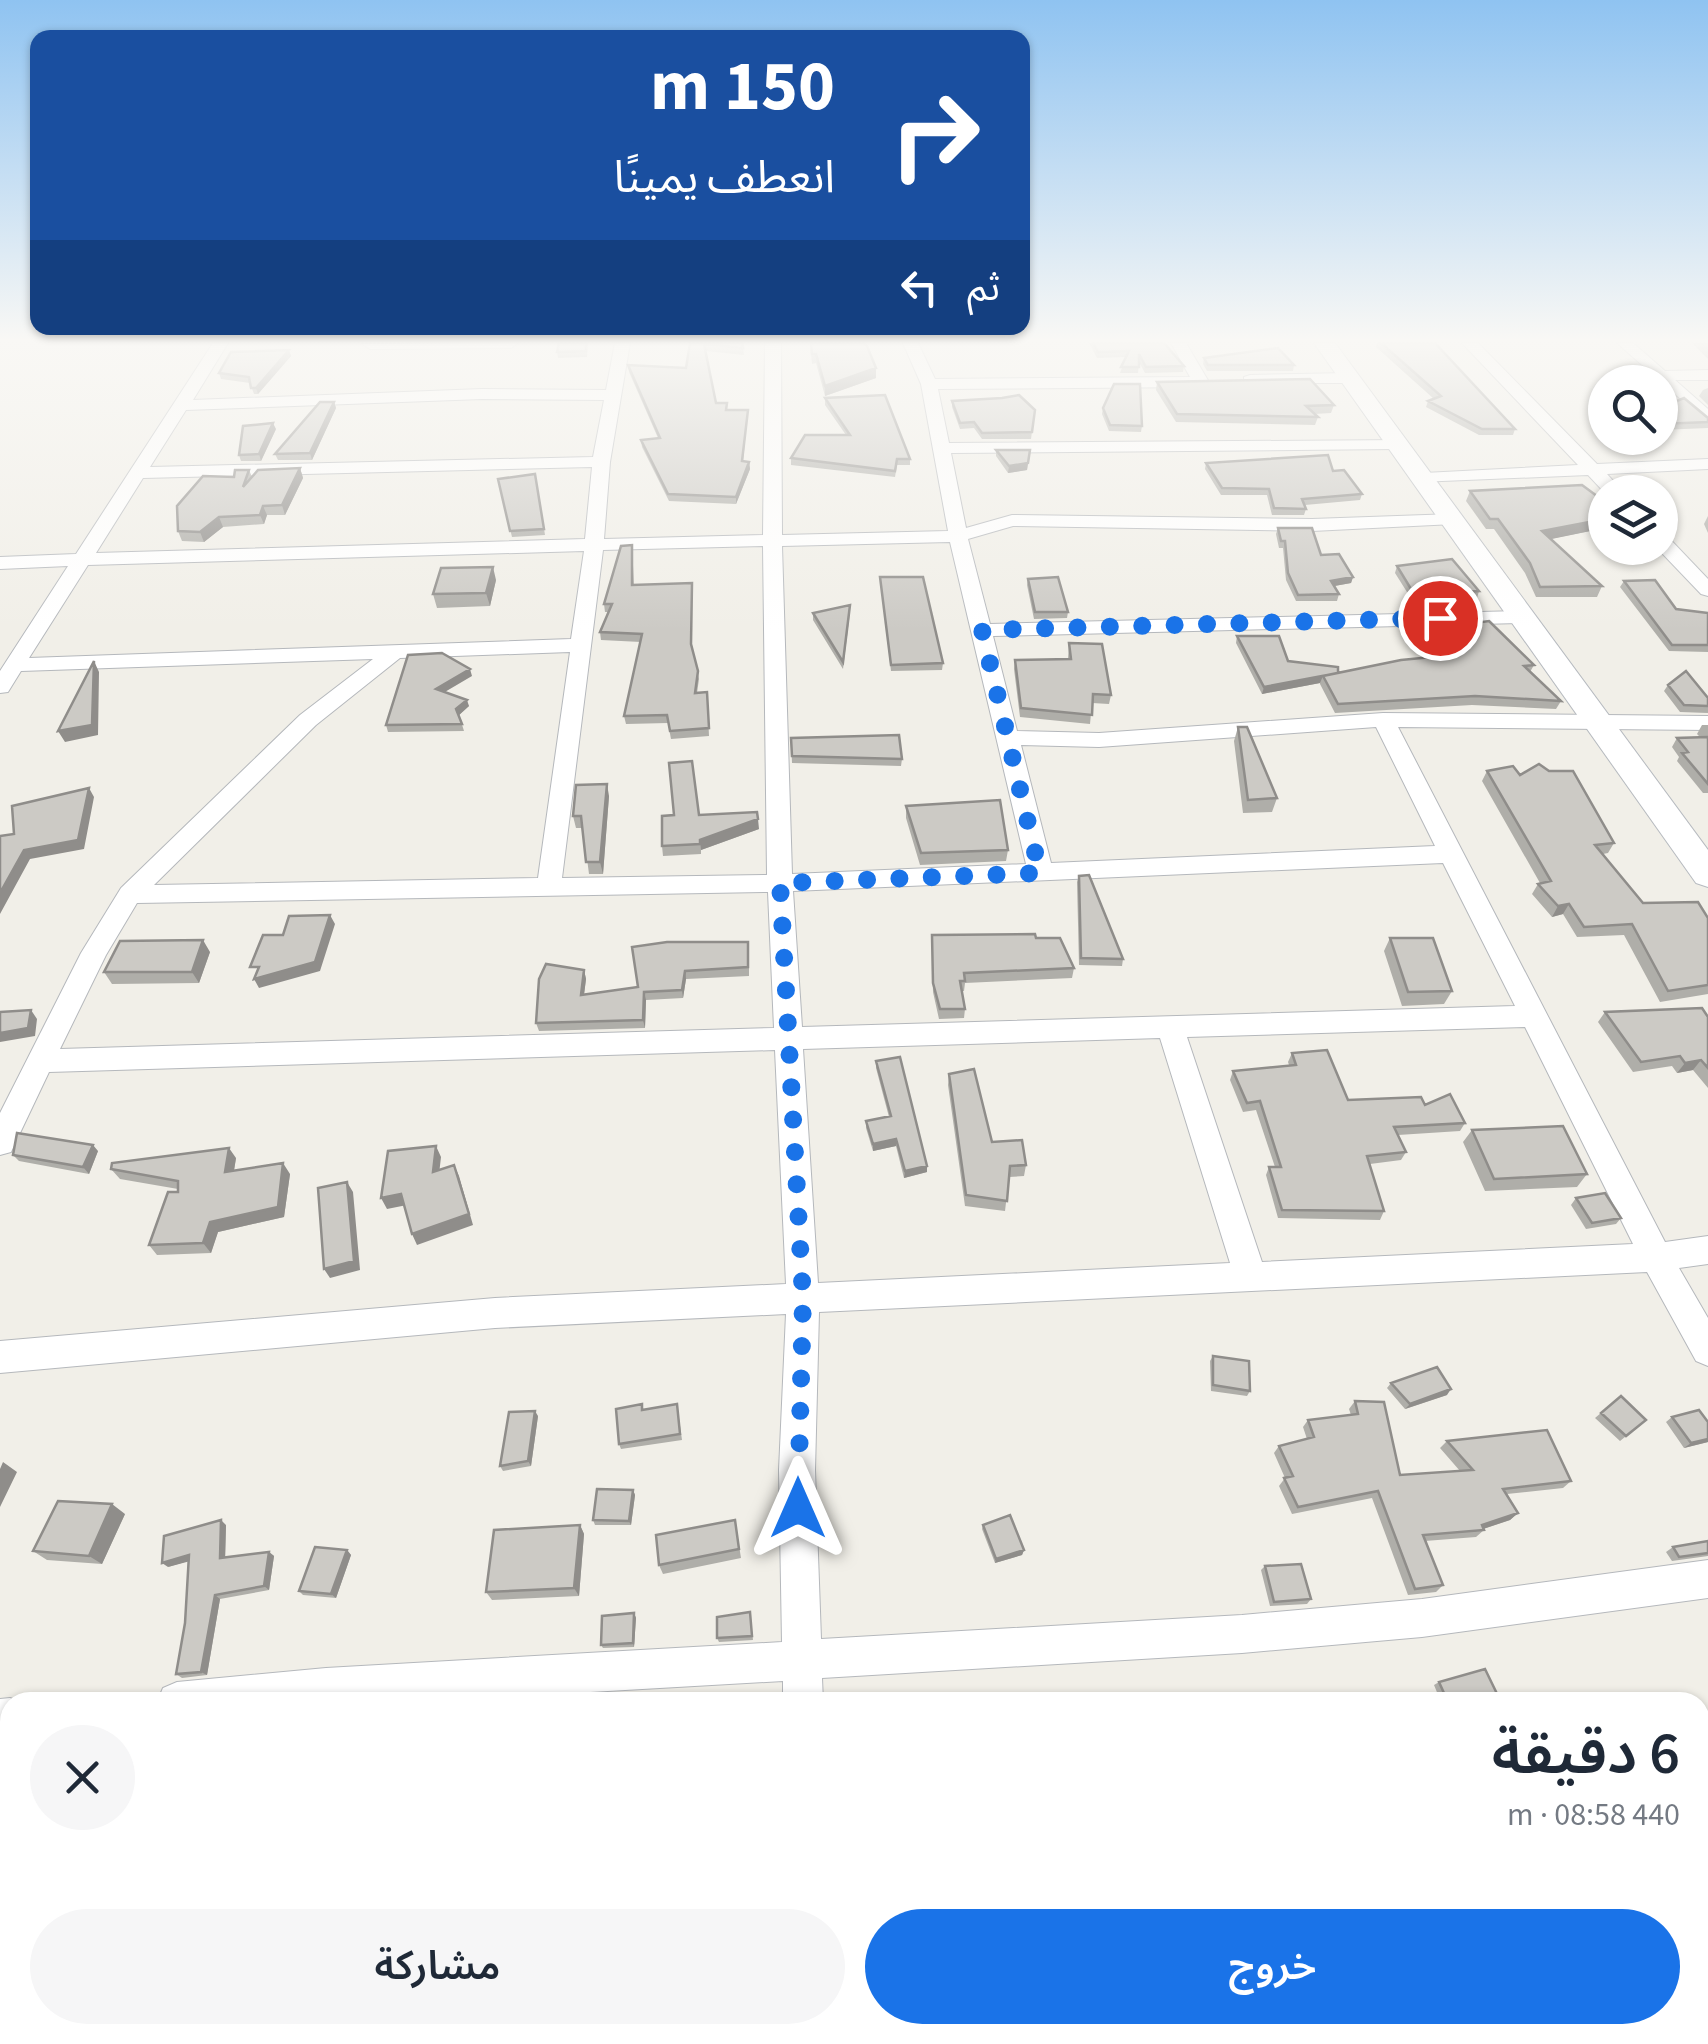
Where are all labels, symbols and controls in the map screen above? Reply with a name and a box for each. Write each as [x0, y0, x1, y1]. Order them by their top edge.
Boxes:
text: 150 m [650, 37, 835, 137]
icon: right [870, 70, 1000, 200]
text: انعطف يمينًا [614, 146, 835, 210]
icon: left [892, 260, 947, 315]
text: ثم [967, 261, 1000, 315]
map controls [1588, 365, 1678, 565]
button: search [1588, 365, 1678, 455]
button: layers [1588, 475, 1678, 565]
pin [1398, 576, 1483, 661]
icon: arrive [1413, 591, 1468, 646]
position arrow [746, 1456, 850, 1560]
text: 6 دقيقة [1492, 1712, 1680, 1797]
button: close [30, 1725, 135, 1830]
text: 440 m · 08:58 [1507, 1792, 1680, 1838]
button: مشاركة [30, 1909, 845, 2024]
button: خروج [865, 1909, 1680, 2024]

